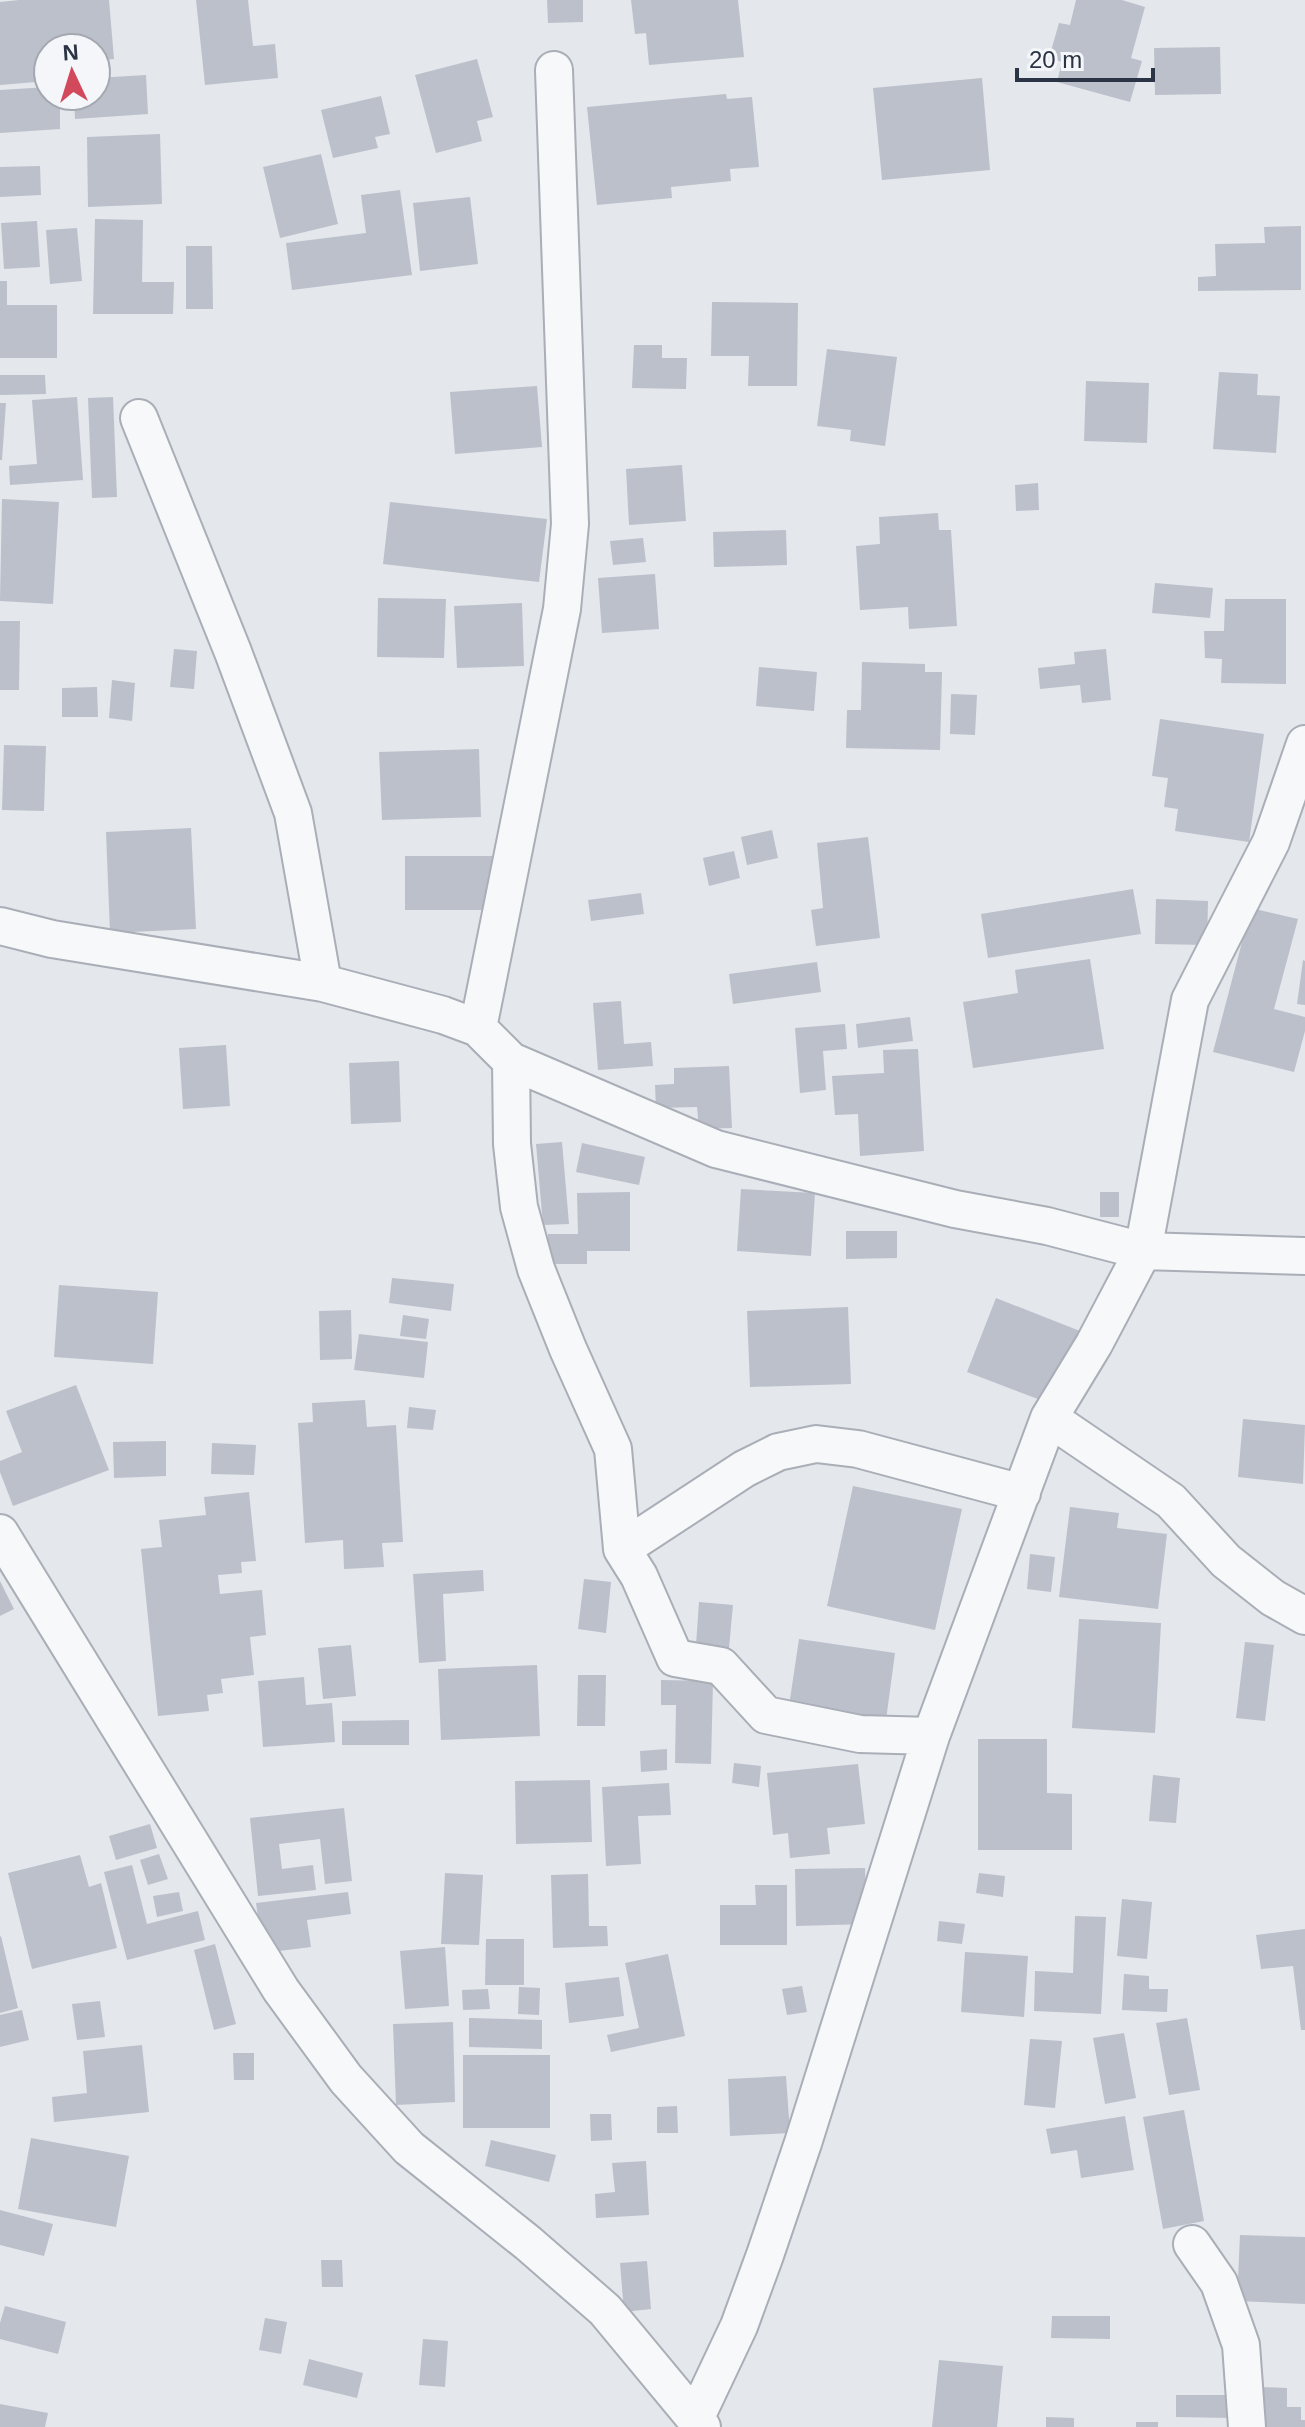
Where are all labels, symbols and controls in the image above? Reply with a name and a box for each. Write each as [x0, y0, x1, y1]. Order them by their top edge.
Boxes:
north arrow [32, 32, 112, 112]
scale bar [1017, 32, 1153, 82]
text: N [62, 40, 79, 66]
text: 20 m [1029, 46, 1082, 73]

